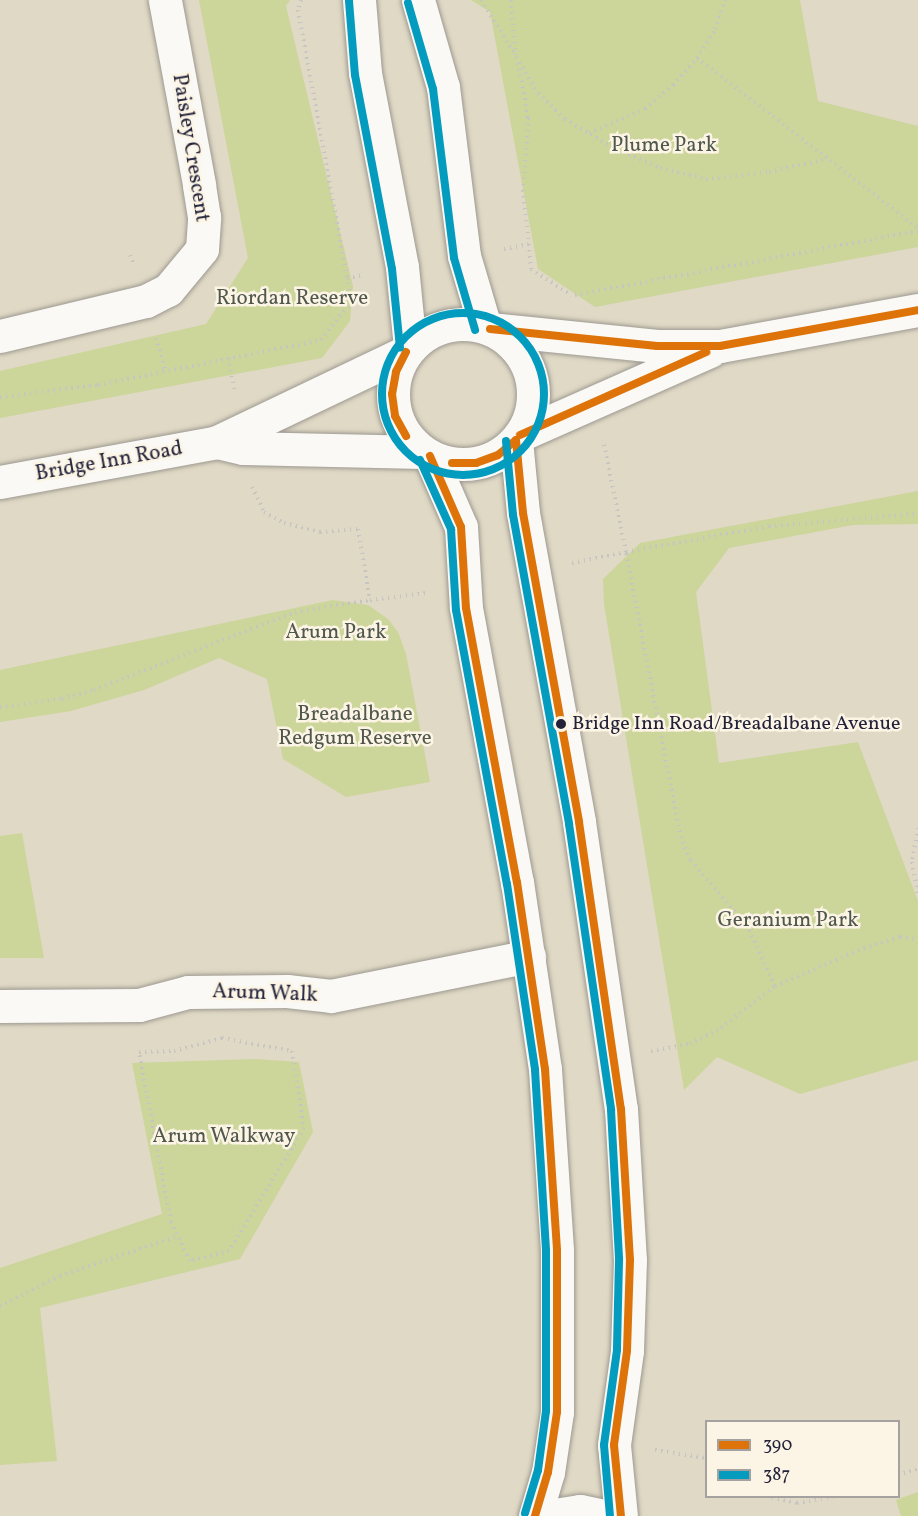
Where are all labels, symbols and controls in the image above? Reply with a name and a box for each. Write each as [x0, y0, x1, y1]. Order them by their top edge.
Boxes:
street label: Paisley Crescent [166, 72, 214, 224]
park label: Plume Park [611, 133, 717, 159]
park label: Riordan Reserve [216, 286, 368, 312]
street label: Bridge Inn Road [33, 437, 185, 487]
park label: Arum Park [285, 620, 387, 646]
park label: Breadalbane Redgum Reserve [278, 702, 432, 752]
place label: Bridge Inn Road/Breadalbane Avenue [572, 712, 900, 736]
marker: Bridge Inn Road/Breadalbane Avenue [555, 718, 567, 730]
park label: Geranium Park [718, 908, 858, 934]
street label: Arum Walk [212, 980, 318, 1008]
park label: Arum Walkway [152, 1124, 296, 1150]
legend [705, 1420, 900, 1498]
text: 390 [763, 1433, 792, 1458]
text: 387 [763, 1463, 790, 1488]

